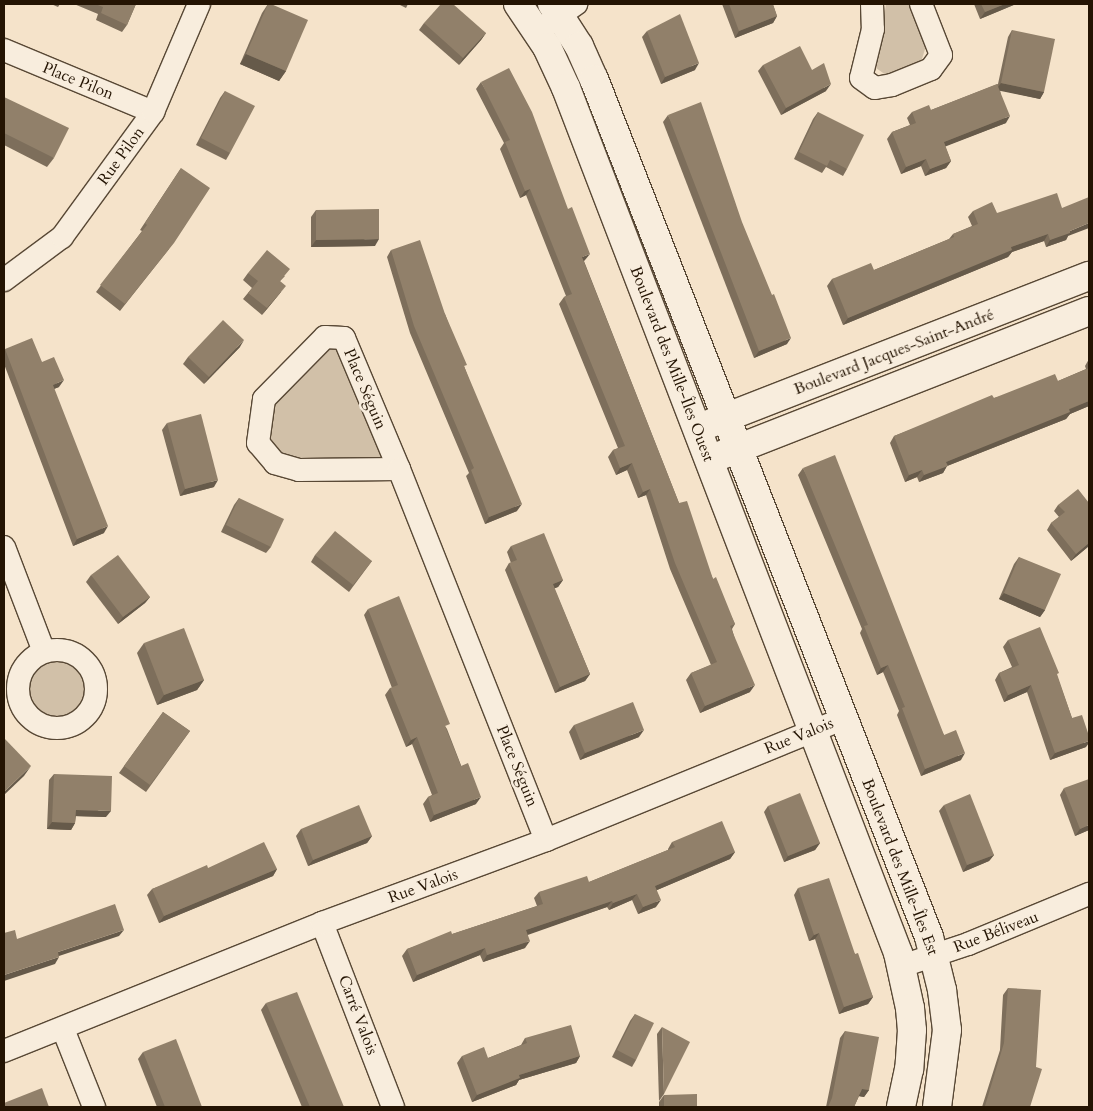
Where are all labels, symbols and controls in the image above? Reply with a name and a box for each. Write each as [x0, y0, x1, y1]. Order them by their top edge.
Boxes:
street label: Place Pilon [40, 58, 116, 104]
street label: Rue Pilon [93, 123, 149, 189]
street label: Boulevard des Mille-Îles Ouest [626, 264, 718, 464]
street label: Boulevard Jacques-Saint-André [791, 305, 997, 399]
street label: Place Séguin [339, 346, 391, 432]
street label: Rue Valois [762, 713, 836, 759]
street label: Place Séguin [492, 723, 542, 809]
street label: Boulevard des Mille-Îles Est [857, 776, 943, 958]
street label: Rue Valois [386, 865, 460, 907]
street label: Rue Béliveau [951, 907, 1041, 957]
street label: Carré Valois [334, 973, 382, 1057]

